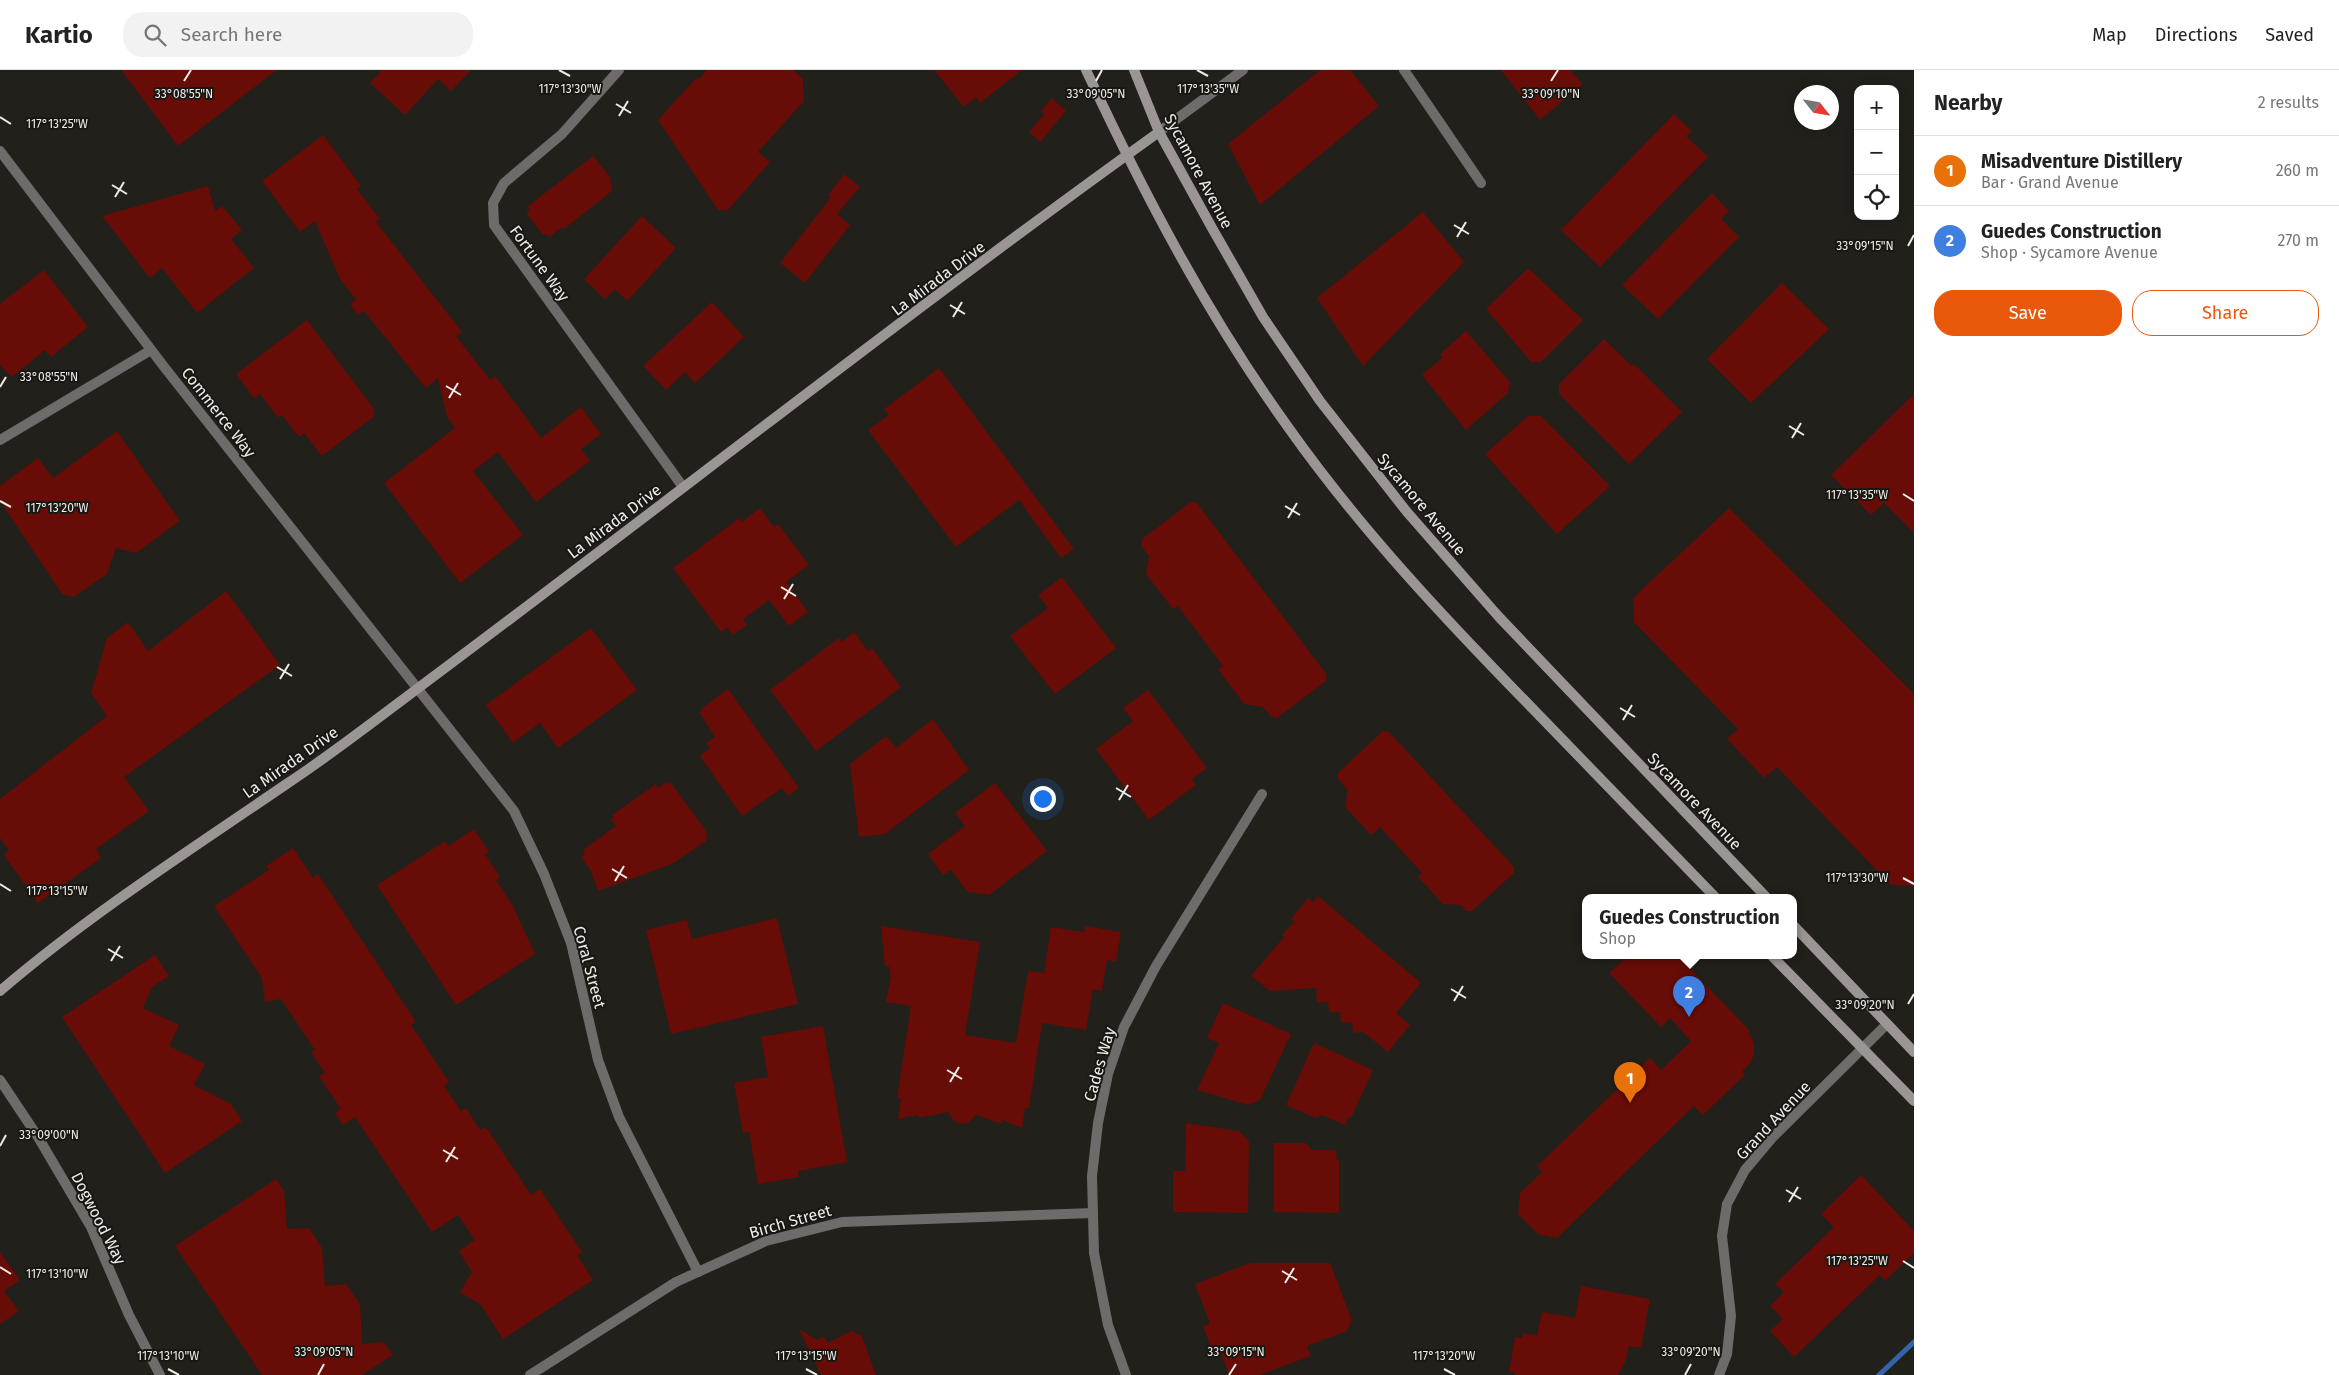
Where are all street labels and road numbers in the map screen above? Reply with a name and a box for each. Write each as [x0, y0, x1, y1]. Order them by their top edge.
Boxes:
street label: Sycamore Avenue [1160, 111, 1237, 232]
street label: Fortune Way [506, 222, 574, 305]
street label: La Mirada Drive [888, 237, 989, 320]
street label: Commerce Way [178, 363, 260, 461]
street label: Sycamore Avenue [1373, 449, 1470, 559]
street label: La Mirada Drive [564, 480, 665, 563]
street label: La Mirada Drive [239, 722, 342, 802]
street label: Sycamore Avenue [1644, 749, 1746, 854]
street label: Coral Street [569, 924, 610, 1011]
street label: Cades Way [1080, 1025, 1119, 1104]
street label: Grand Avenue [1732, 1077, 1815, 1164]
street label: Dogwood Way [67, 1169, 130, 1268]
street label: Birch Street [747, 1201, 834, 1242]

